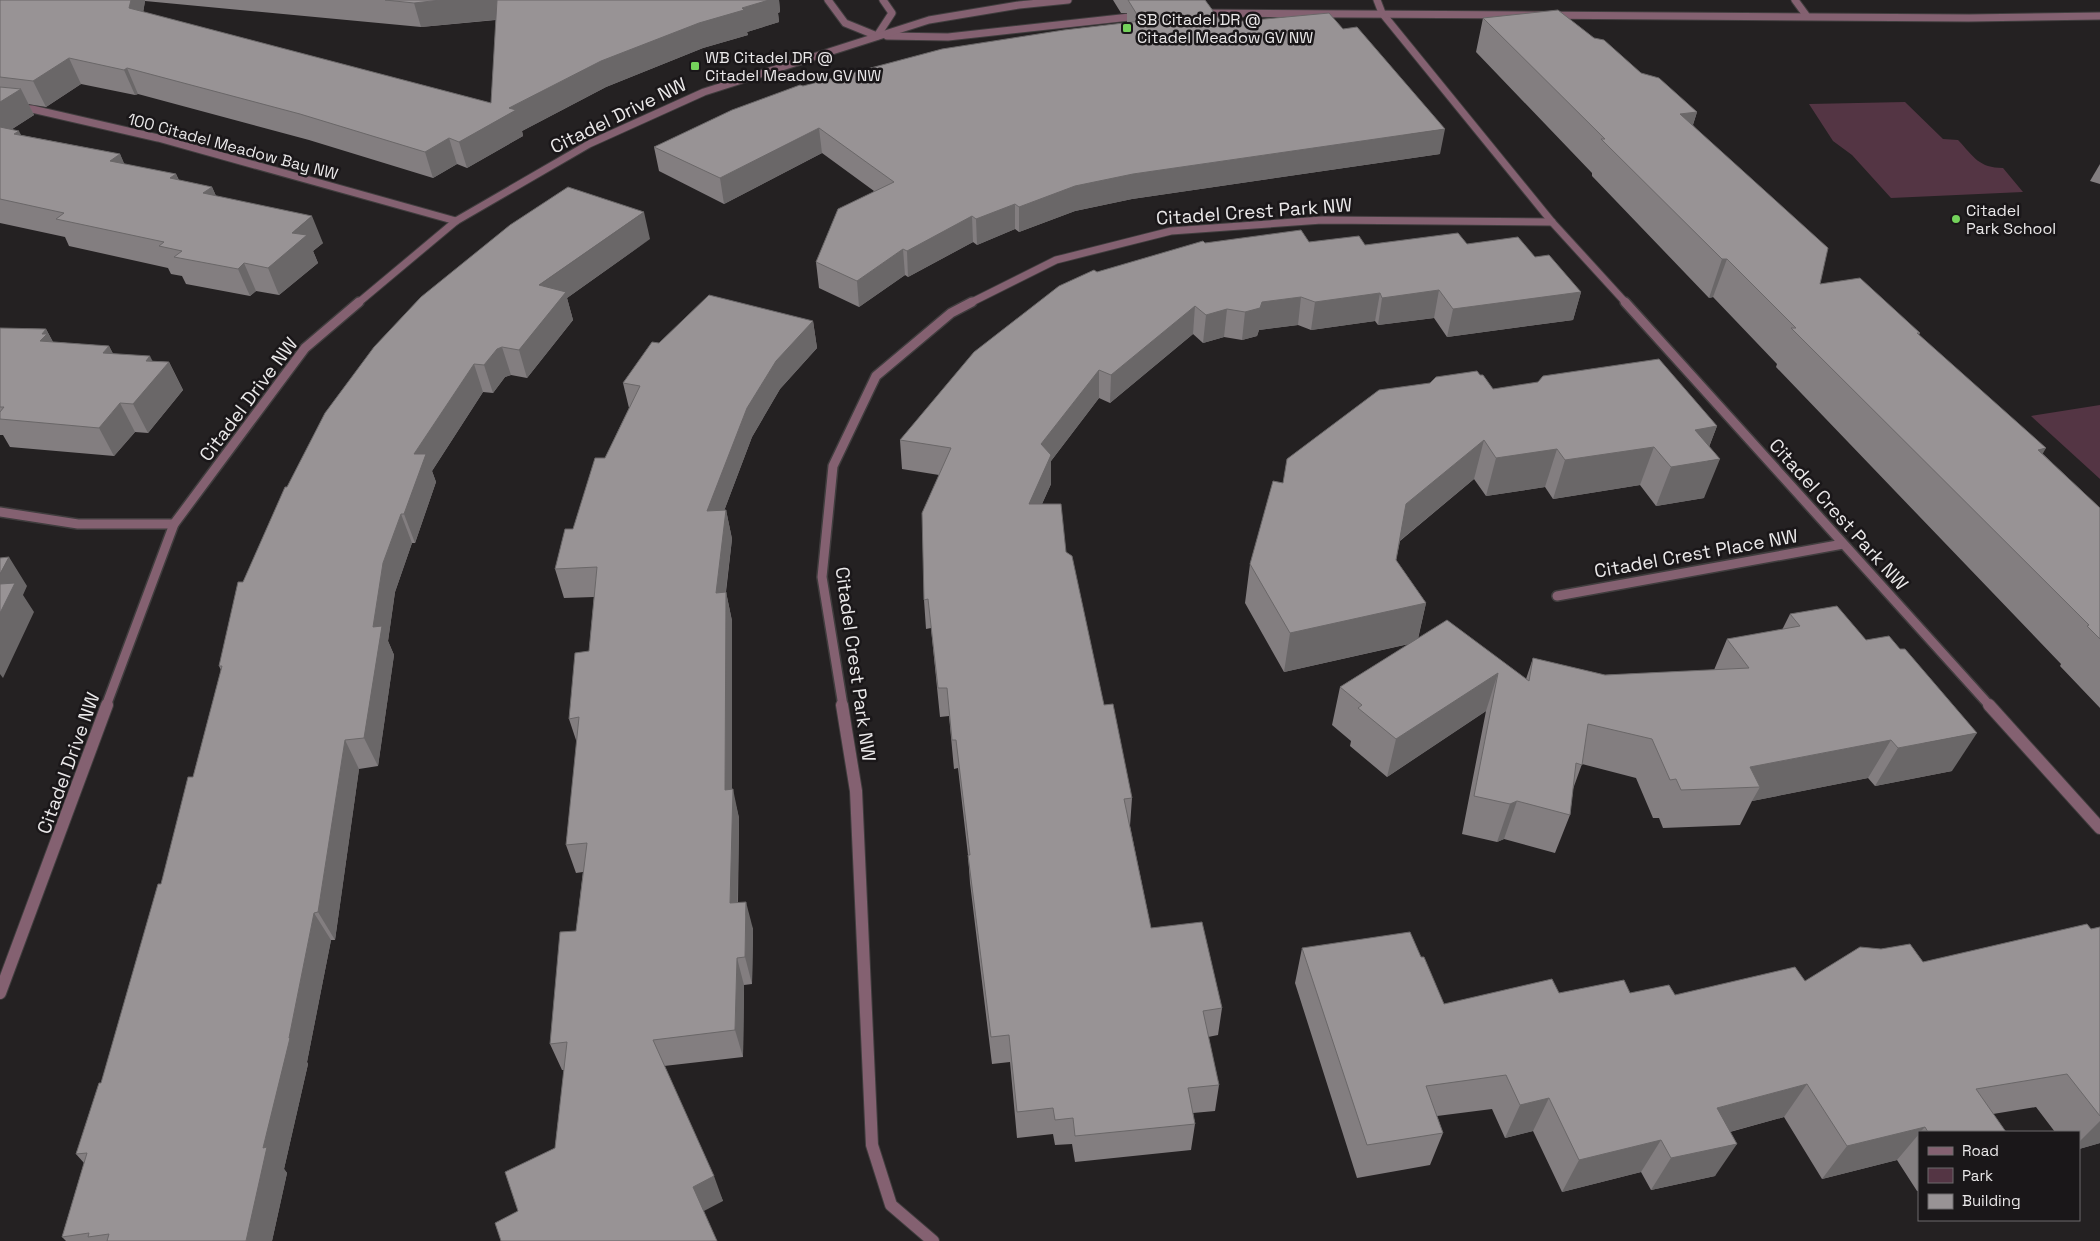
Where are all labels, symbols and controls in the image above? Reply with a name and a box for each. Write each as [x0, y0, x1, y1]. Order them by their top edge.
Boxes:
place label: SB Citadel DR @ Citadel Meadow GV NW [1137, 9, 1313, 48]
marker: SB Citadel DR @ Citadel Meadow GV NW [1121, 22, 1133, 34]
place label: WB Citadel DR @ Citadel Meadow GV NW [705, 47, 881, 86]
marker: WB Citadel DR @ Citadel Meadow GV NW [689, 60, 701, 72]
street label: Citadel Drive NW [546, 72, 691, 159]
street label: 100 Citadel Meadow Bay NW [125, 108, 340, 185]
street label: Citadel Crest Park NW [1155, 192, 1353, 231]
place label: Citadel Park School [1966, 200, 2056, 239]
marker: Citadel Park School [1950, 213, 1962, 225]
street label: Citadel Drive NW [194, 332, 303, 466]
street label: Citadel Crest Park NW [1764, 433, 1914, 596]
street label: Citadel Crest Place NW [1592, 523, 1800, 584]
street label: Citadel Crest Park NW [829, 565, 882, 763]
street label: Citadel Drive NW [31, 689, 106, 837]
legend [1918, 1131, 2080, 1221]
text: Road [1962, 1141, 1999, 1160]
text: Park [1962, 1166, 1993, 1185]
text: Building [1962, 1191, 2021, 1210]

